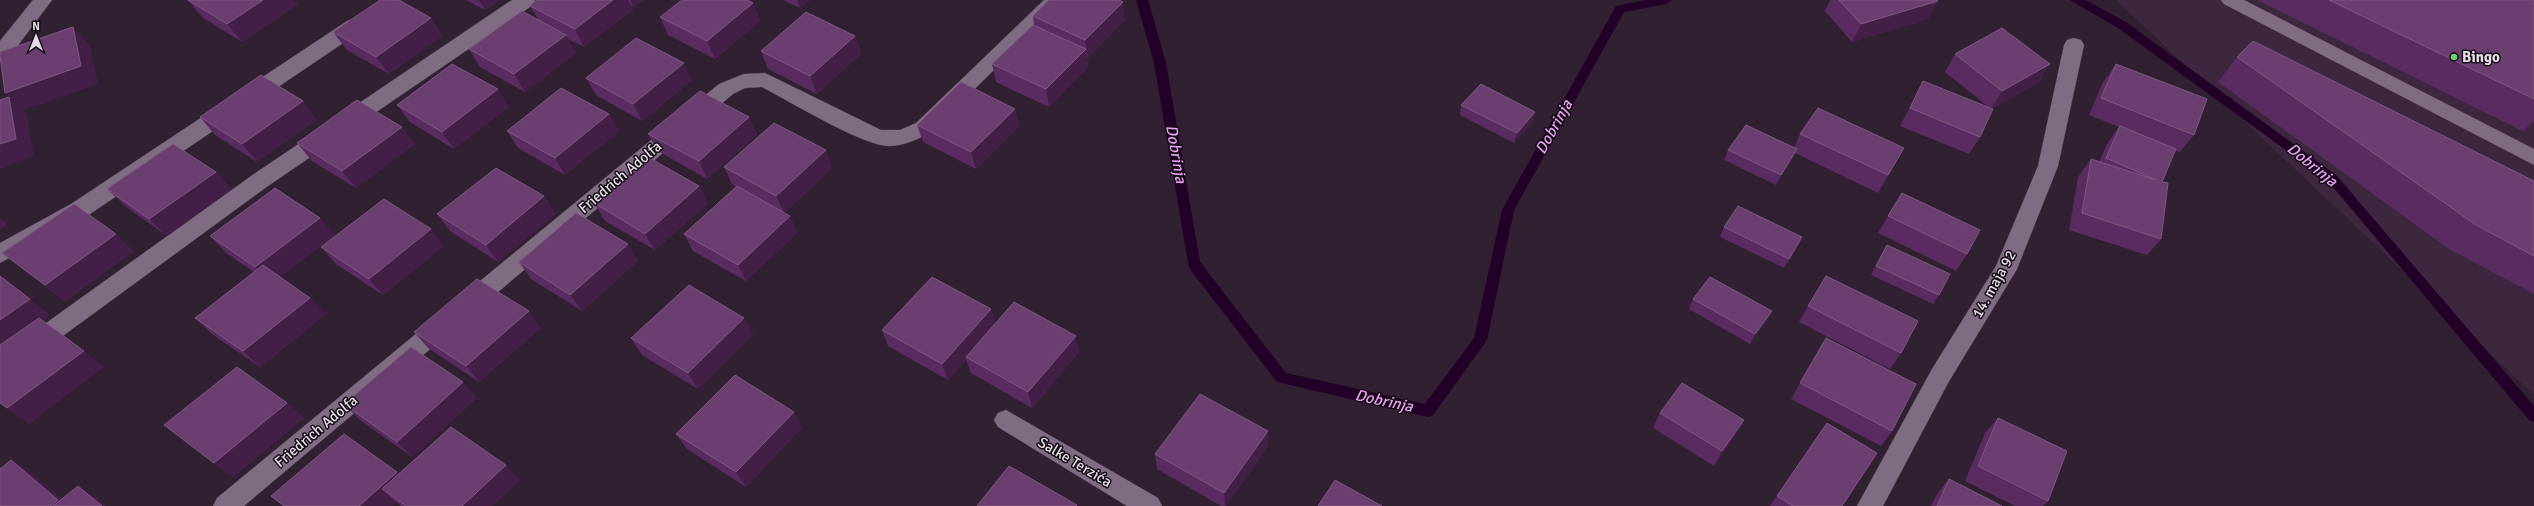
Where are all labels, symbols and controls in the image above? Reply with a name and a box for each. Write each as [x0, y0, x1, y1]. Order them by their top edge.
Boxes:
north arrow [16, 16, 56, 56]
text: N [32, 20, 40, 33]
place label: Bingo [2462, 48, 2500, 66]
marker: Bingo [2449, 52, 2459, 62]
water label: Dobrinja [1531, 96, 1577, 158]
water label: Dobrinja [1161, 123, 1191, 186]
street label: Friedrich Adolfa [575, 137, 665, 217]
water label: Dobrinja [2283, 139, 2342, 192]
street label: 14. maja 92 [1968, 247, 2020, 321]
water label: Dobrinja [1353, 385, 1416, 417]
street label: Friedrich Adolfa [271, 391, 361, 471]
street label: Salke Terzića [1035, 433, 1115, 491]

